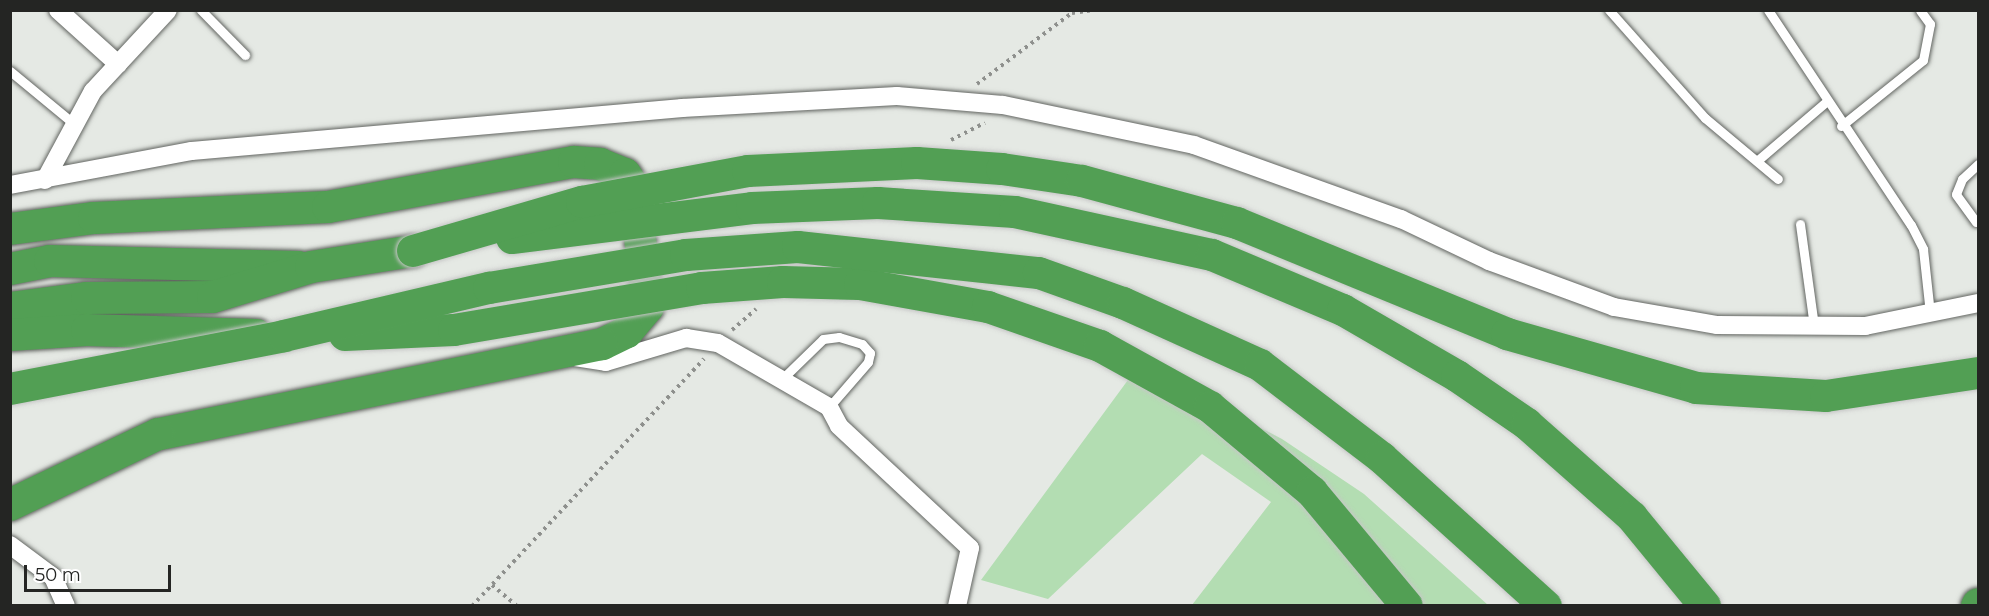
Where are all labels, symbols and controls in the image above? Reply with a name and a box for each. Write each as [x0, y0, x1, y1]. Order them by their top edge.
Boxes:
scale bar [27, 553, 174, 591]
text: 50 m [35, 564, 81, 586]

